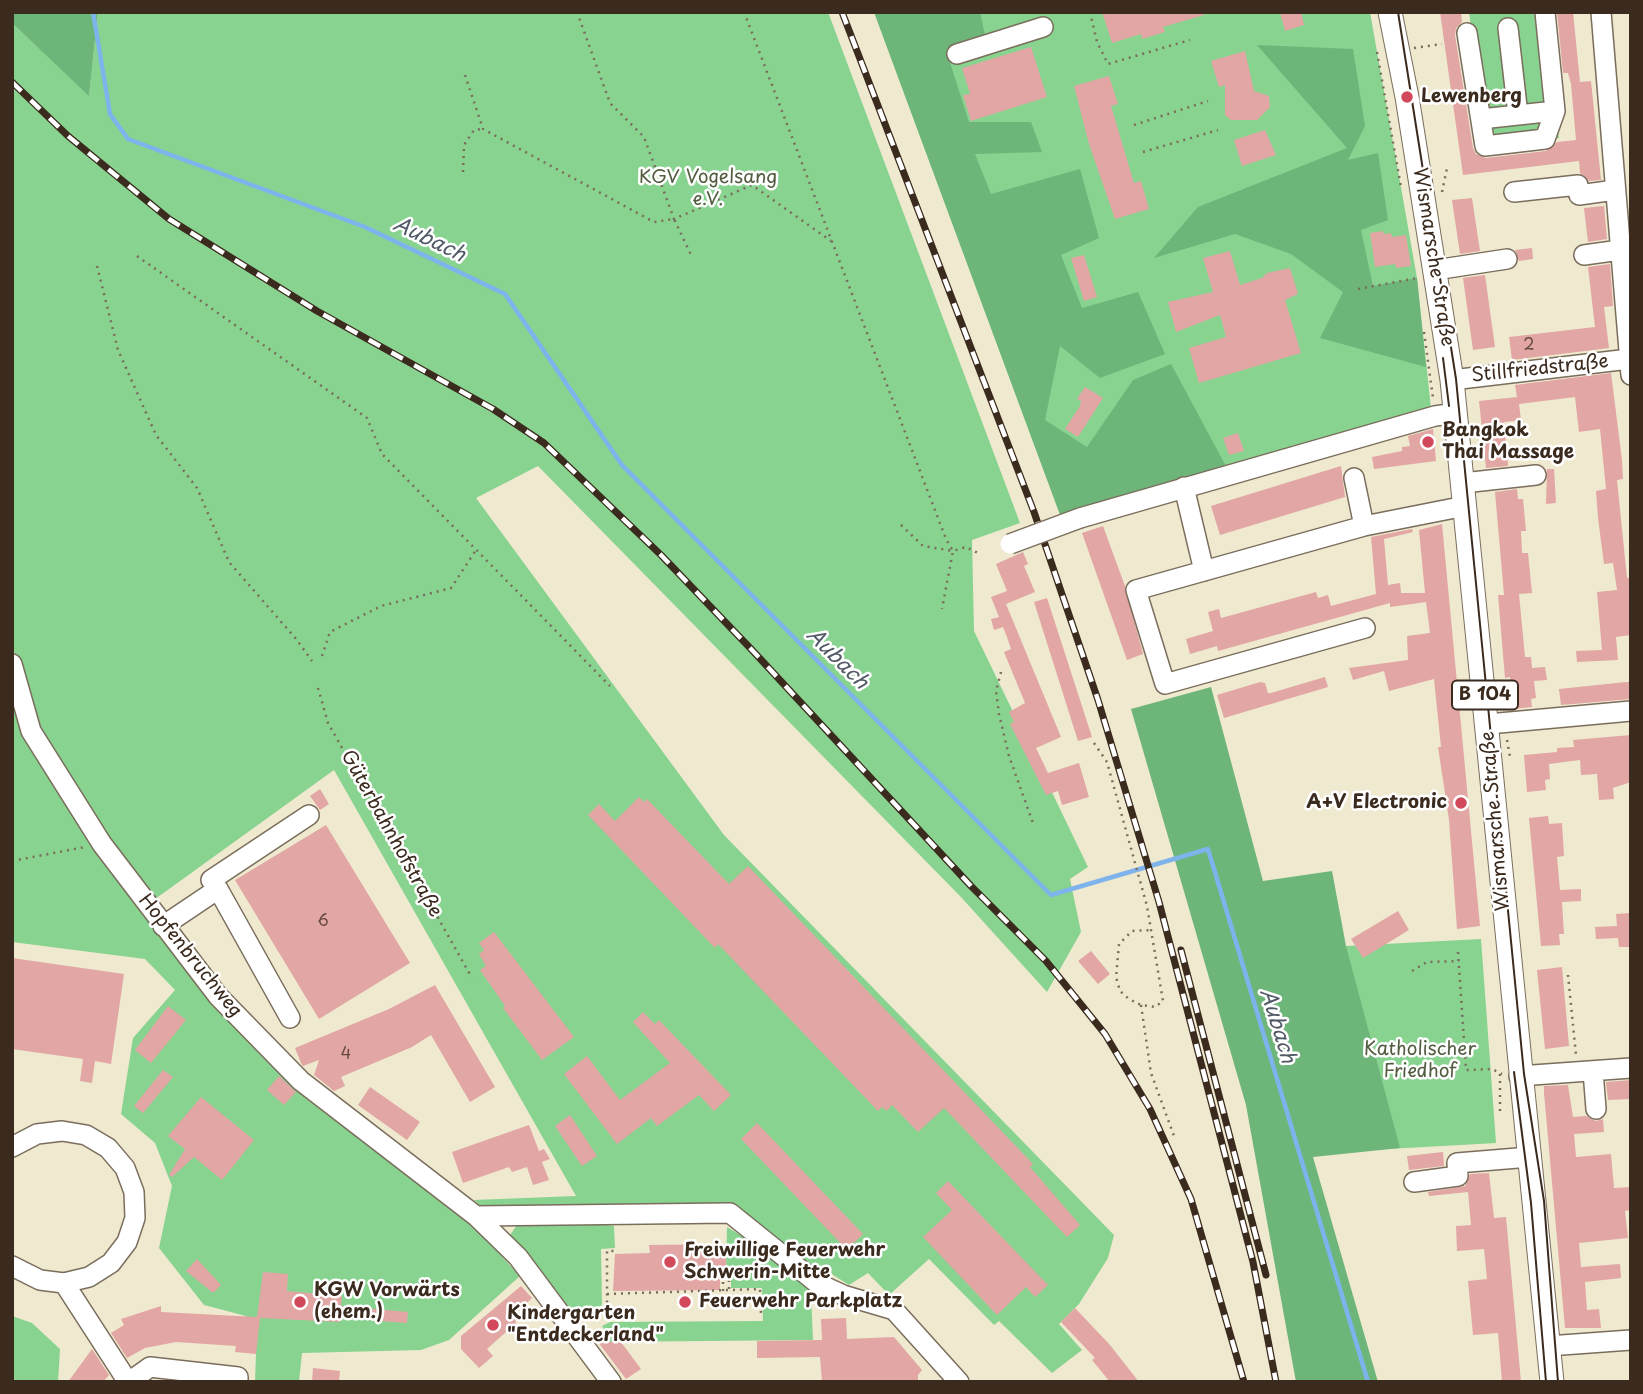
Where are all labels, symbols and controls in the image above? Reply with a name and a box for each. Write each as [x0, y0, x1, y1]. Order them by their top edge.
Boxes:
place label: Lewenberg [1421, 86, 1522, 108]
marker: Lewenberg [1399, 89, 1415, 105]
street label: Wismarsche Straße [1408, 166, 1458, 348]
park label: KGV Vogelsang e.V. [639, 167, 777, 211]
water label: Aubach [389, 212, 469, 268]
house number: 2 [1523, 336, 1535, 356]
street label: Stillfriedstraße [1470, 350, 1610, 388]
place label: Bangkok Thai Massage [1442, 420, 1574, 464]
marker: Bangkok Thai Massage [1420, 434, 1436, 450]
water label: Aubach [801, 623, 873, 695]
road number: B 104 [1452, 680, 1518, 710]
street label: Wismarsche Straße [1477, 730, 1515, 912]
street label: Güterbahnhofstraße [336, 747, 446, 921]
place label: A+V Electronic [1306, 792, 1447, 814]
marker: A+V Electronic [1453, 795, 1469, 811]
street label: Hopfenbruchweg [133, 890, 247, 1022]
house number: 6 [317, 912, 329, 932]
water label: Aubach [1254, 986, 1300, 1066]
park label: Katholischer Friedhof [1364, 1039, 1476, 1083]
house number: 4 [341, 1045, 351, 1065]
place label: Freiwillige Feuerwehr Schwerin-Mitte [684, 1240, 885, 1284]
marker: Freiwillige Feuerwehr Schwerin-Mitte [662, 1254, 678, 1270]
place label: KGW Vorwärts (ehem.) [314, 1280, 460, 1324]
place label: Feuerwehr Parkplatz [699, 1291, 902, 1313]
marker: KGW Vorwärts (ehem.) [292, 1294, 308, 1310]
marker: Feuerwehr Parkplatz [677, 1294, 693, 1310]
place label: Kindergarten "Entdeckerland" [507, 1303, 664, 1347]
marker: Kindergarten "Entdeckerland" [485, 1317, 501, 1333]

